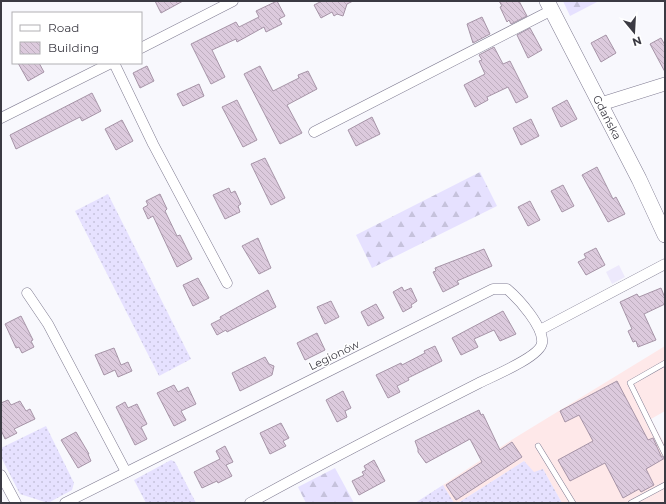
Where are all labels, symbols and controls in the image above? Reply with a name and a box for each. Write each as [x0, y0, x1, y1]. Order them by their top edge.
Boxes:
legend [12, 12, 142, 64]
north arrow [614, 12, 654, 52]
text: Road [48, 20, 79, 35]
text: N [631, 33, 643, 50]
text: Building [48, 40, 99, 55]
street label: Gdańska [590, 93, 624, 142]
street label: Legionów [307, 337, 362, 373]

